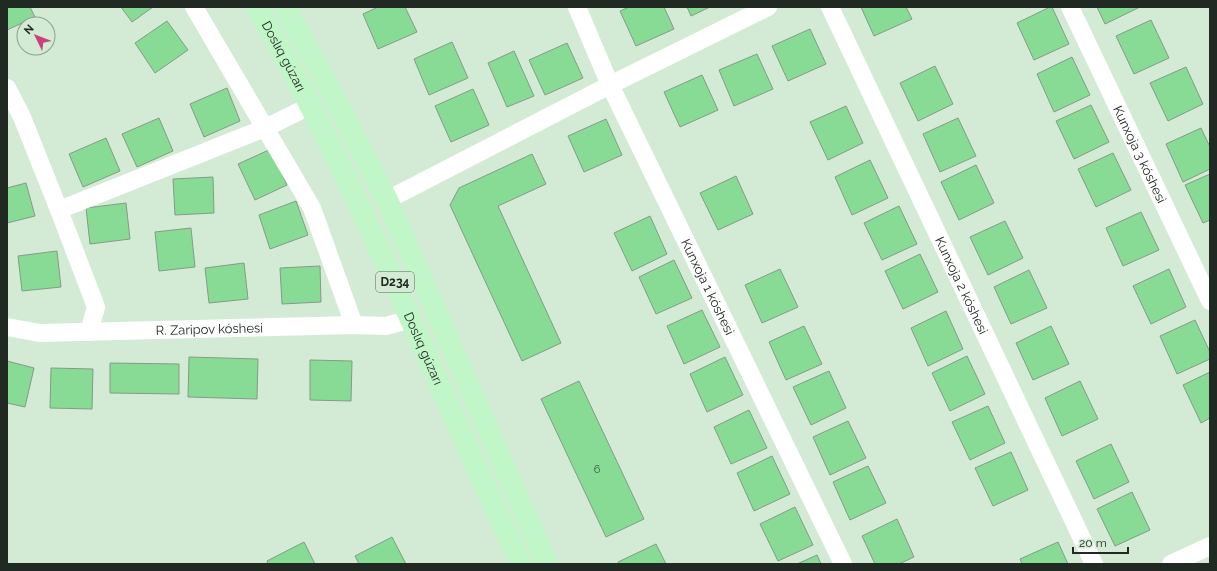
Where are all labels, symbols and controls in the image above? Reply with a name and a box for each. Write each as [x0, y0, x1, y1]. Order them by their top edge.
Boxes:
north arrow [16, 16, 56, 56]
street label: Doslıq gúzarı [259, 18, 309, 94]
text: N [21, 22, 37, 37]
street label: Kunxoja 3 kóshesi [1111, 103, 1170, 205]
street label: Kunxoja 2 kóshesi [932, 234, 991, 336]
street label: Kunxoja 1 kóshesi [678, 236, 738, 337]
road number: D234 [376, 272, 414, 292]
street label: Doslıq gúzarı [401, 310, 446, 387]
street label: R. Zaripov kóshesi [156, 320, 263, 338]
house number: 6 [594, 463, 601, 476]
scale bar [1073, 529, 1128, 555]
text: 20 m [1079, 536, 1107, 550]

